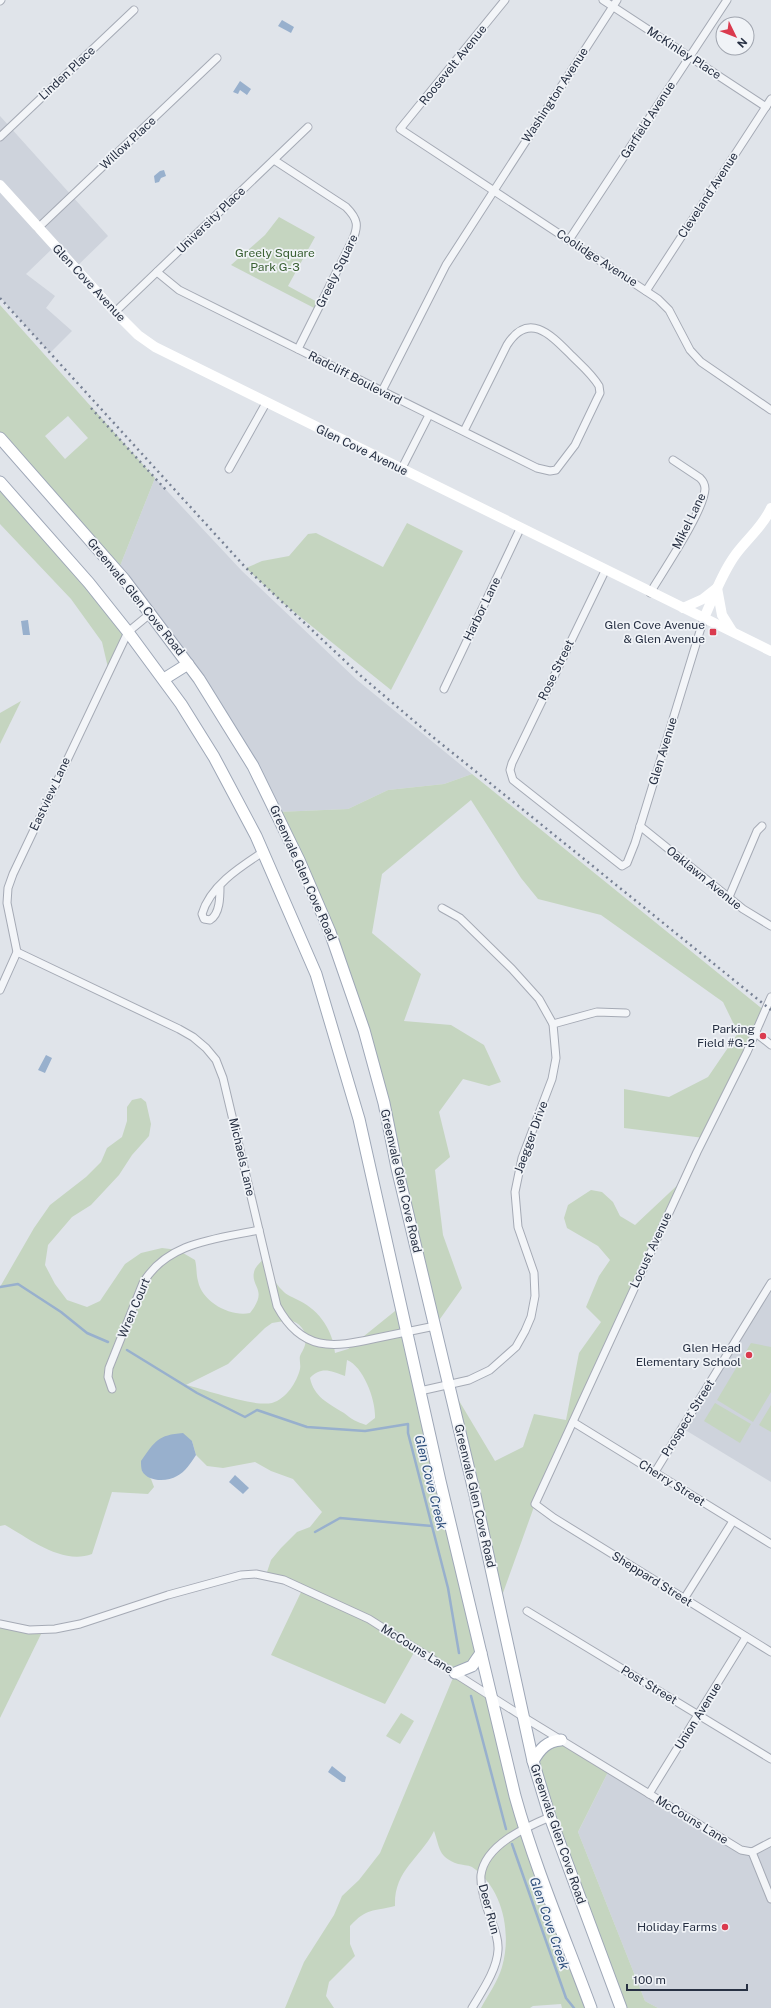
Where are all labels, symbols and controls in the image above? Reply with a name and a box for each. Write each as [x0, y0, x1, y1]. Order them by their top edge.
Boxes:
north arrow [715, 16, 755, 56]
street label: Roosevelt Avenue [416, 22, 490, 108]
street label: McKinley Place [644, 24, 724, 82]
text: N [735, 36, 750, 50]
street label: Linden Place [36, 43, 98, 103]
street label: Washington Avenue [519, 45, 591, 145]
street label: Garfield Avenue [618, 79, 678, 161]
street label: Willow Place [97, 113, 159, 172]
street label: Cleveland Avenue [675, 149, 741, 241]
street label: University Place [174, 184, 248, 256]
street label: Coolidge Avenue [554, 227, 640, 289]
street label: Greely Square [313, 232, 361, 310]
street label: Glen Cove Avenue [50, 241, 129, 325]
park label: Greely Square Park G-3 [235, 246, 315, 274]
street label: Radcliff Boulevard [306, 348, 404, 408]
street label: Glen Cove Avenue [314, 422, 410, 478]
street label: Mikel Lane [669, 491, 709, 551]
street label: Greenvale Glen Cove Road [84, 536, 188, 658]
street label: Harbor Lane [461, 575, 504, 643]
place label: Glen Cove Avenue & Glen Avenue [605, 618, 705, 646]
marker: Glen Cove Avenue & Glen Avenue [708, 627, 718, 637]
street label: Rose Street [535, 637, 577, 702]
street label: Glen Avenue [646, 715, 680, 787]
street label: Eastview Lane [27, 755, 73, 833]
street label: Greenvale Glen Cove Road [267, 803, 339, 943]
street label: Oaklawn Avenue [664, 843, 744, 913]
place label: Parking Field #G-2 [697, 1022, 755, 1050]
marker: Parking Field #G-2 [758, 1031, 768, 1041]
street label: Jaegger Drive [511, 1099, 551, 1175]
street label: Greenvale Glen Cove Road [378, 1108, 424, 1254]
street label: Michaels Lane [226, 1117, 258, 1198]
street label: Locust Avenue [627, 1210, 675, 1290]
street label: Wren Court [115, 1276, 153, 1340]
place label: Glen Head Elementary School [636, 1341, 741, 1369]
marker: Glen Head Elementary School [744, 1350, 754, 1360]
street label: Prospect Street [659, 1377, 717, 1459]
street label: Greenvale Glen Cove Road [452, 1423, 498, 1569]
water label: Glen Cove Creek [412, 1433, 449, 1531]
street label: Cherry Street [636, 1457, 708, 1509]
street label: Sheppard Street [609, 1549, 695, 1610]
street label: McCouns Lane [379, 1621, 456, 1677]
street label: Post Street [618, 1663, 680, 1707]
street label: Union Avenue [672, 1680, 724, 1752]
street label: Greenvale Glen Cove Road [527, 1762, 589, 1906]
street label: McCouns Lane [653, 1793, 731, 1847]
water label: Glen Cove Creek [527, 1875, 572, 1971]
street label: Deer Run [476, 1882, 502, 1936]
place label: Holiday Farms [637, 1920, 717, 1934]
marker: Holiday Farms [720, 1922, 730, 1932]
scale bar [627, 1966, 747, 1992]
text: 100 m [633, 1973, 666, 1987]

